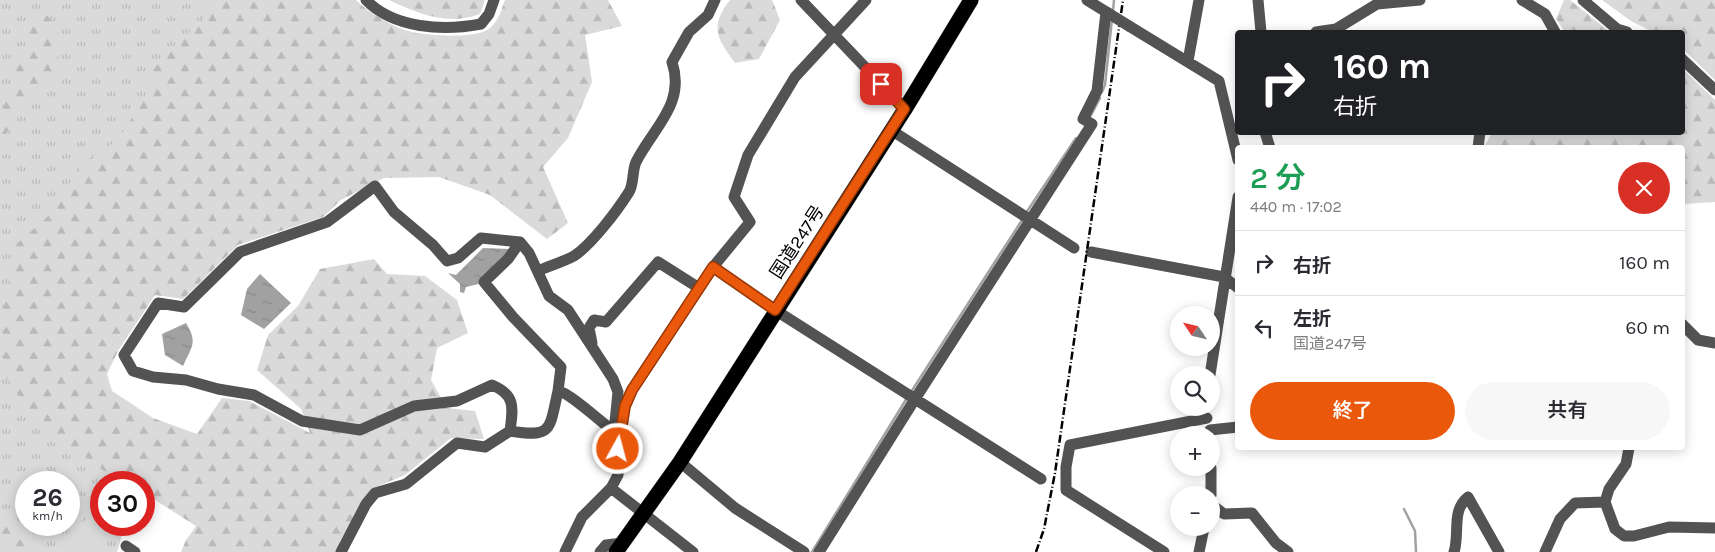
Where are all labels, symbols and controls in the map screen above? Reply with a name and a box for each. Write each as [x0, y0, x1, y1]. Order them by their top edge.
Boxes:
text: 160 m [1333, 46, 1431, 87]
icon: right [1250, 50, 1315, 115]
pin [860, 63, 902, 105]
icon: arrive [867, 70, 895, 98]
text: 右折 [1333, 94, 1377, 120]
text: 2 分 [1250, 160, 1305, 196]
button: close [1618, 162, 1670, 214]
text: 440 m · 17:02 [1250, 197, 1342, 216]
street label: 国道247号 [765, 201, 829, 283]
icon: right [1250, 249, 1278, 277]
text: 160 m [1619, 252, 1670, 274]
text: 右折 [1293, 255, 1331, 277]
north arrow [1170, 306, 1220, 356]
map controls [1170, 306, 1220, 536]
text: 左折 [1293, 308, 1331, 330]
icon: left [1250, 314, 1278, 342]
text: 60 m [1626, 317, 1670, 339]
text: 国道247号 [1293, 334, 1367, 353]
button: search [1170, 366, 1220, 416]
button: 終了 [1250, 382, 1455, 440]
button: 共有 [1465, 382, 1670, 440]
position arrow [591, 422, 643, 474]
button: + [1170, 426, 1220, 476]
speed limit sign: 30 [90, 471, 155, 536]
text: 26 [32, 483, 63, 512]
button: − [1170, 486, 1220, 536]
text: km/h [32, 509, 63, 523]

